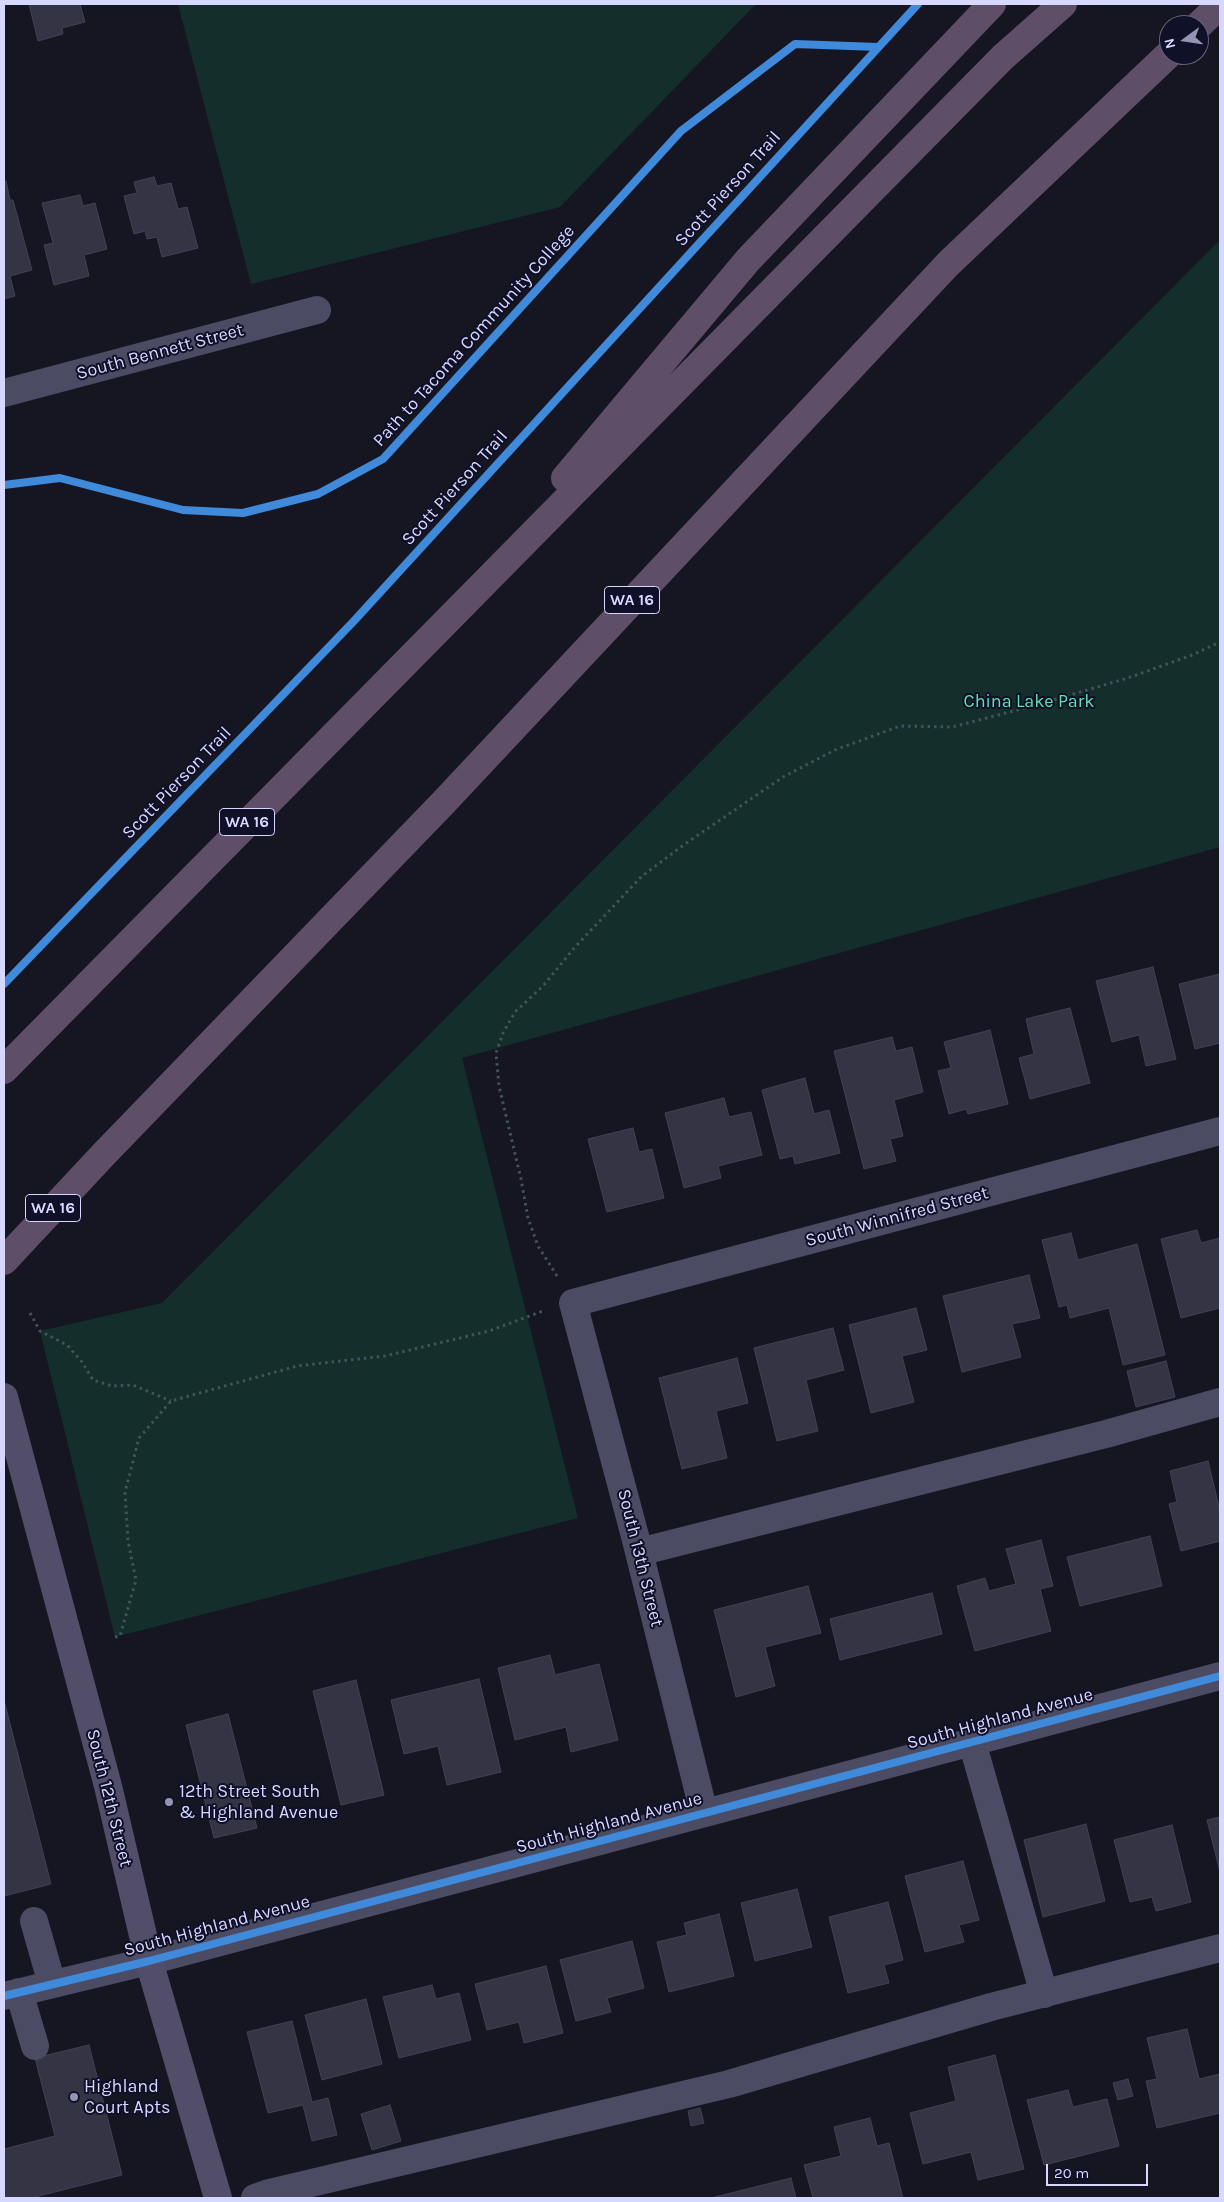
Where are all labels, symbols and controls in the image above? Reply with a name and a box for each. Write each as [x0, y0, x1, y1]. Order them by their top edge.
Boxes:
north arrow [1159, 15, 1209, 65]
text: N [1160, 37, 1179, 50]
street label: Scott Pierson Trail [671, 127, 785, 251]
street label: Path to Tacoma Community College [369, 221, 579, 451]
street label: South Bennett Street [74, 319, 246, 385]
street label: Scott Pierson Trail [398, 426, 512, 550]
road number: WA 16 [604, 586, 660, 614]
park label: China Lake Park [964, 691, 1094, 713]
street label: Scott Pierson Trail [118, 722, 236, 844]
road number: WA 16 [220, 809, 274, 836]
street label: South Winnifred Street [803, 1182, 991, 1252]
road number: WA 16 [26, 1194, 80, 1222]
street label: South 13th Street [612, 1487, 668, 1629]
street label: South Highland Avenue [905, 1684, 1095, 1754]
street label: South 12th Street [81, 1727, 137, 1869]
place label: 12th Street South & Highland Avenue [179, 1781, 338, 1824]
street label: South Highland Avenue [514, 1788, 704, 1858]
marker: 12th Street South & Highland Avenue [163, 1796, 175, 1808]
street label: South Highland Avenue [122, 1891, 312, 1961]
place label: Highland Court Apts [84, 2076, 170, 2118]
marker: Highland Court Apts [68, 2091, 80, 2103]
scale bar [1049, 2154, 1152, 2186]
text: 20 m [1054, 2164, 1089, 2182]

